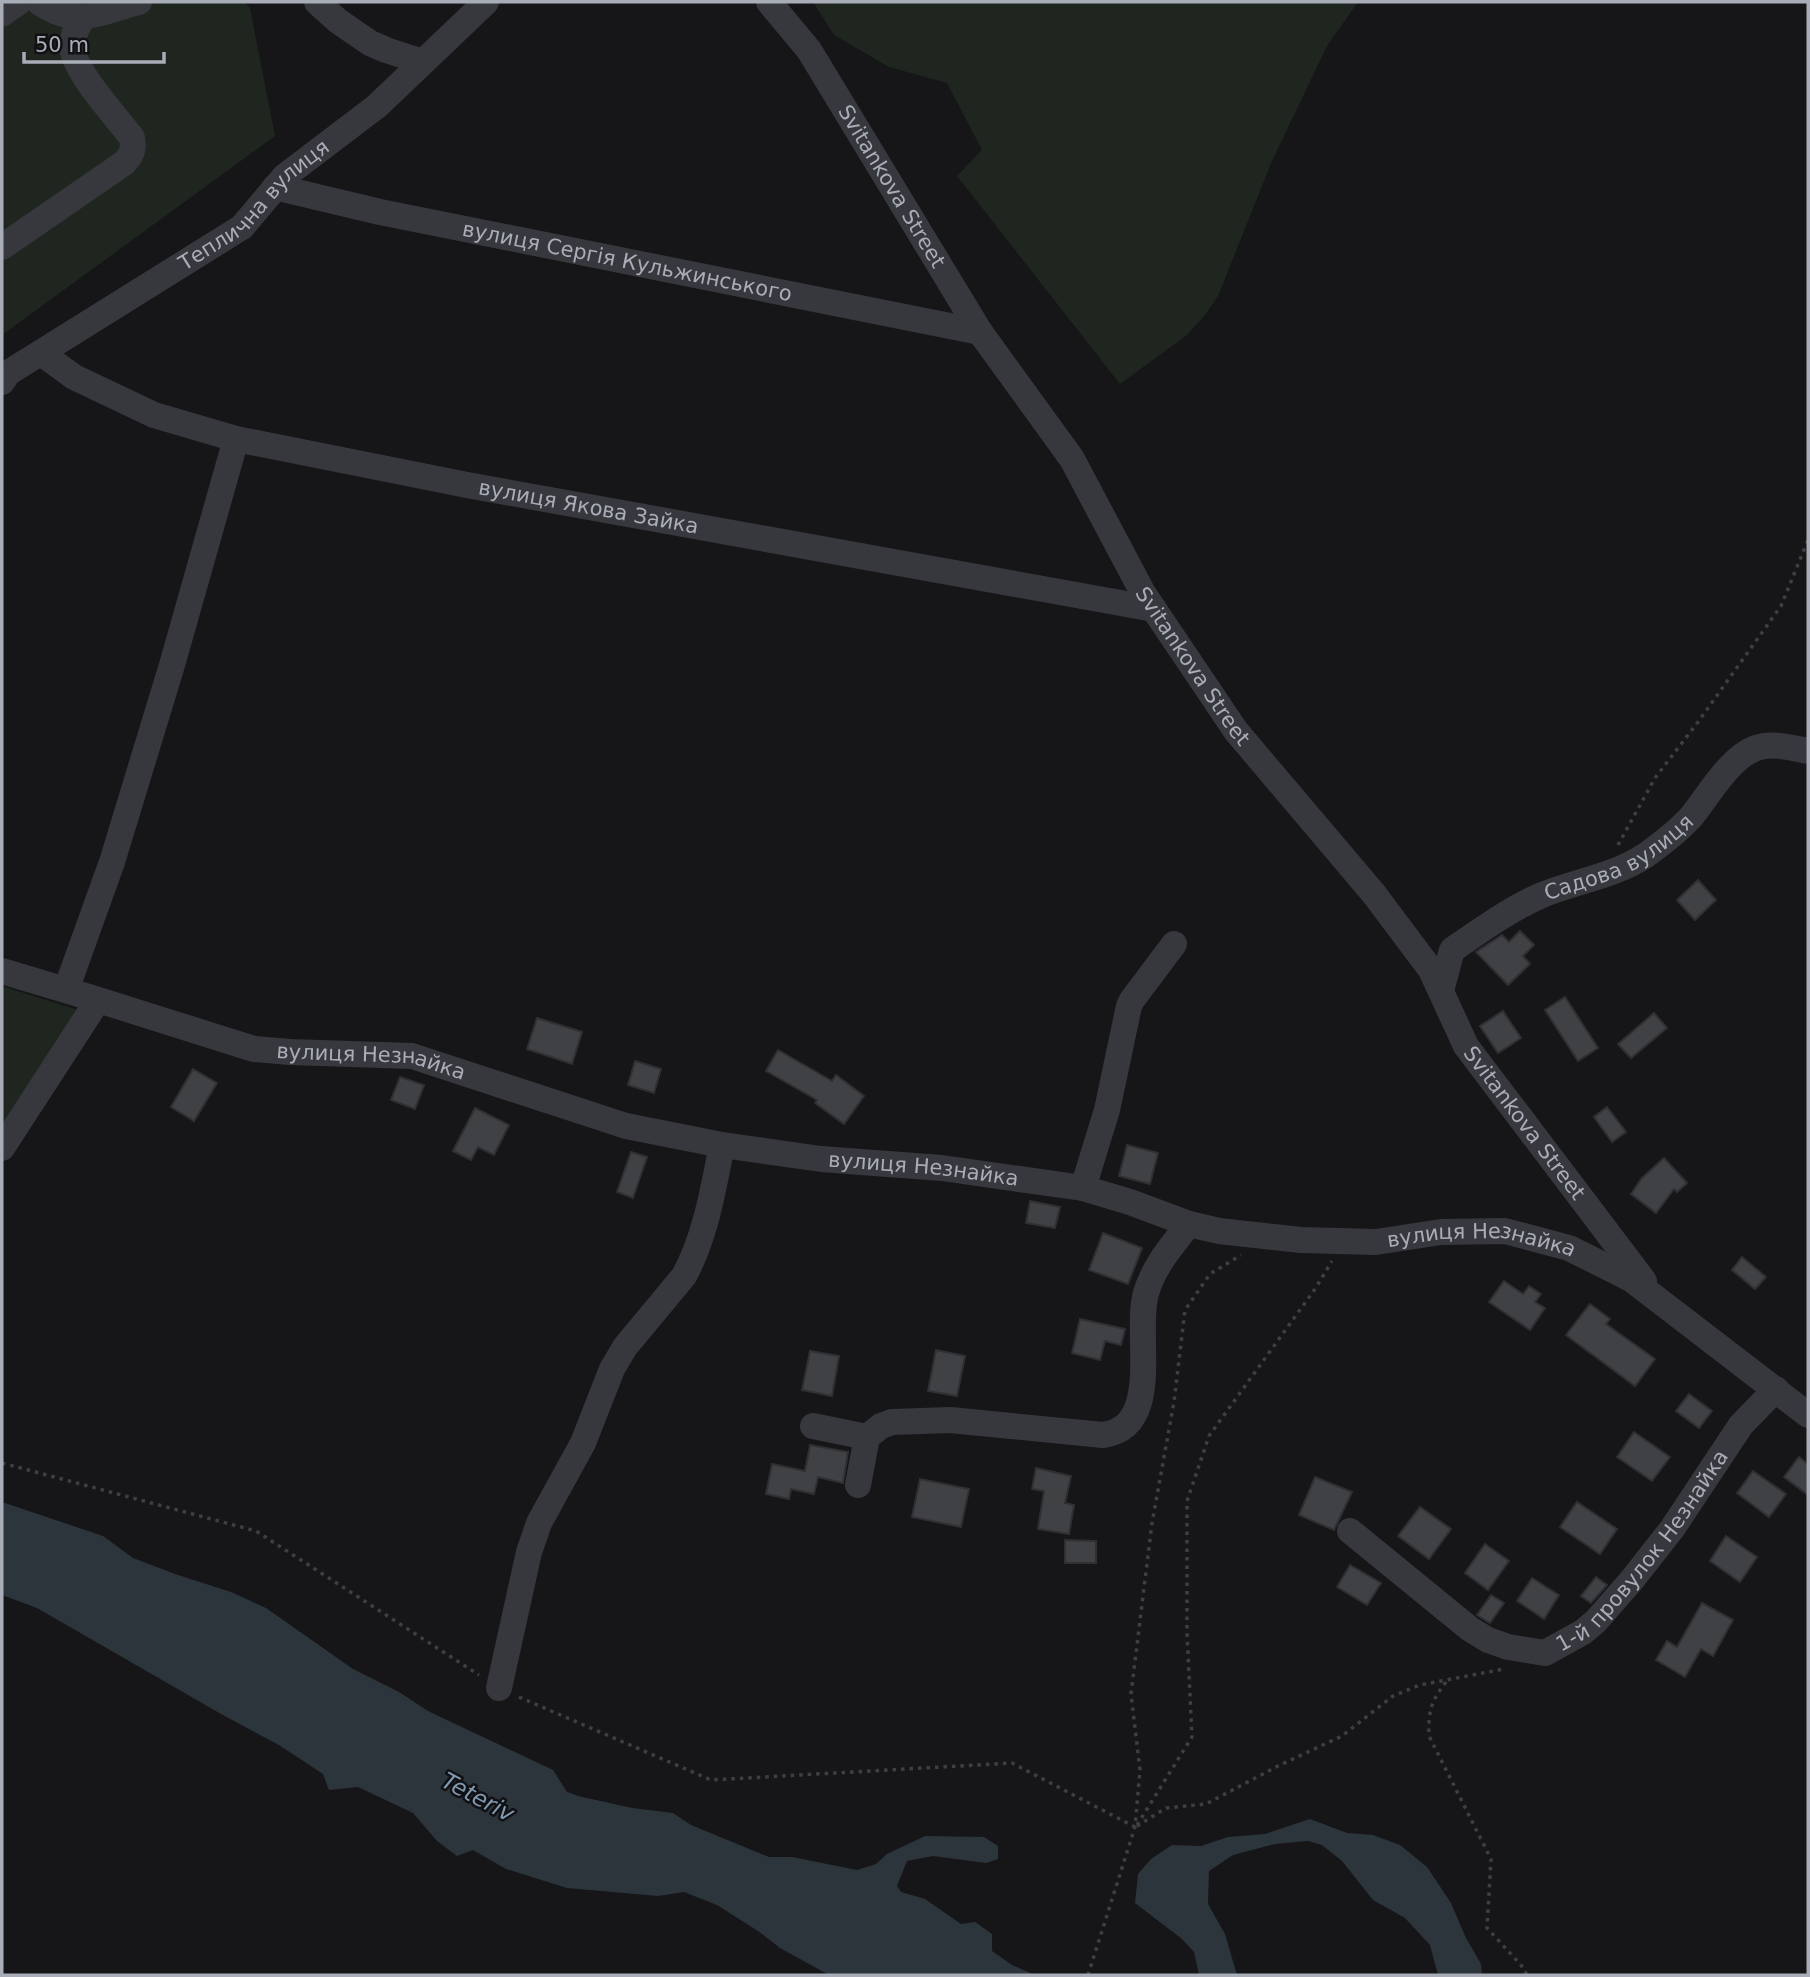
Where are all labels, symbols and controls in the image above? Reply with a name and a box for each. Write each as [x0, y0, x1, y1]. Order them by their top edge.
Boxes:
scale bar [24, 21, 164, 65]
text: 50 m [35, 33, 89, 57]
street label: Svitankova Street [833, 101, 950, 272]
street label: Теплична вулиця [174, 135, 334, 276]
street label: вулиця Сергія Кульжинського [460, 217, 794, 306]
street label: вулиця Якова Зайка [477, 475, 701, 539]
street label: Svitankova Street [1130, 582, 1255, 750]
street label: Садова вулиця [1541, 810, 1698, 905]
street label: вулиця Незнайка [275, 1039, 469, 1085]
street label: Svitankova Street [1459, 1042, 1590, 1204]
street label: вулиця Незнайка [827, 1148, 1020, 1191]
street label: вулиця Незнайка [1385, 1218, 1580, 1262]
street label: 1-й провулок Незнайка [1552, 1446, 1733, 1656]
water label: Teteriv [437, 1767, 519, 1827]

